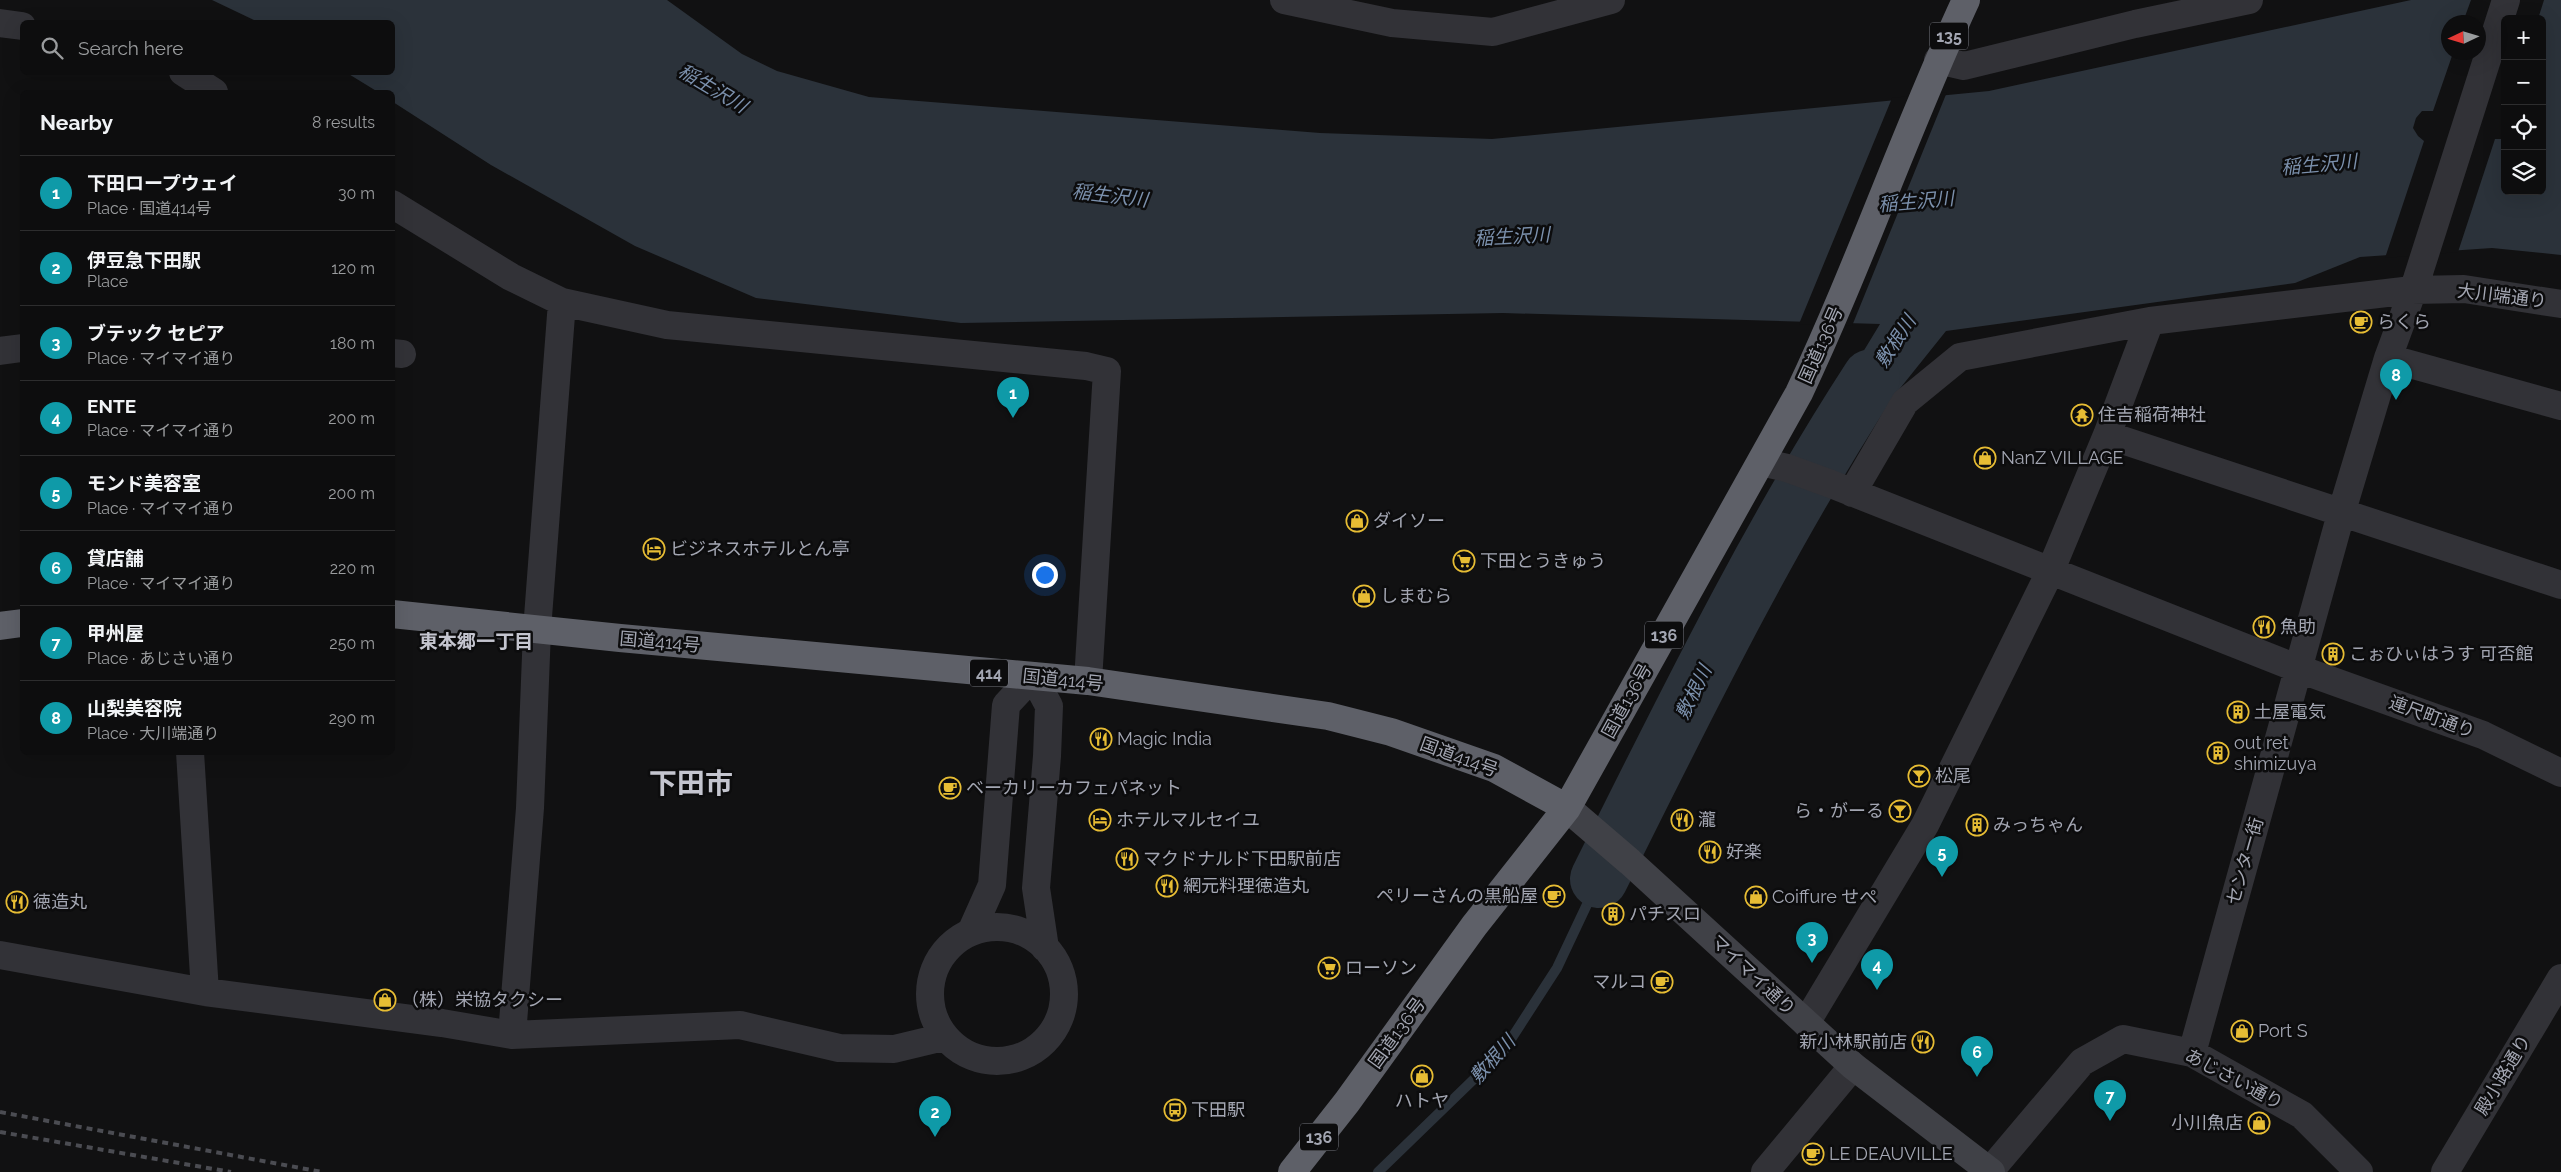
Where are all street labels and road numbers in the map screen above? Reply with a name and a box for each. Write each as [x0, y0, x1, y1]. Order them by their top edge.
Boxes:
road number: 135 [1930, 22, 1968, 50]
street label: 大川端通り [2456, 280, 2548, 311]
street label: 国道136号 [1794, 303, 1847, 387]
road number: 136 [1645, 622, 1683, 648]
street label: 国道414号 [619, 627, 701, 656]
road number: 414 [970, 660, 1008, 686]
street label: 国道136号 [1597, 660, 1656, 742]
street label: 国道414号 [1021, 665, 1105, 694]
street label: 連尺町通り [2386, 691, 2478, 742]
street label: 国道414号 [1417, 733, 1501, 780]
street label: センター街 [2222, 815, 2267, 907]
street label: マイマイ通り [1707, 930, 1800, 1019]
street label: 国道136号 [1364, 993, 1429, 1072]
street label: 殿小路通り [2470, 1031, 2535, 1119]
street label: あじさい通り [2182, 1044, 2287, 1113]
road number: 136 [1300, 1124, 1338, 1150]

